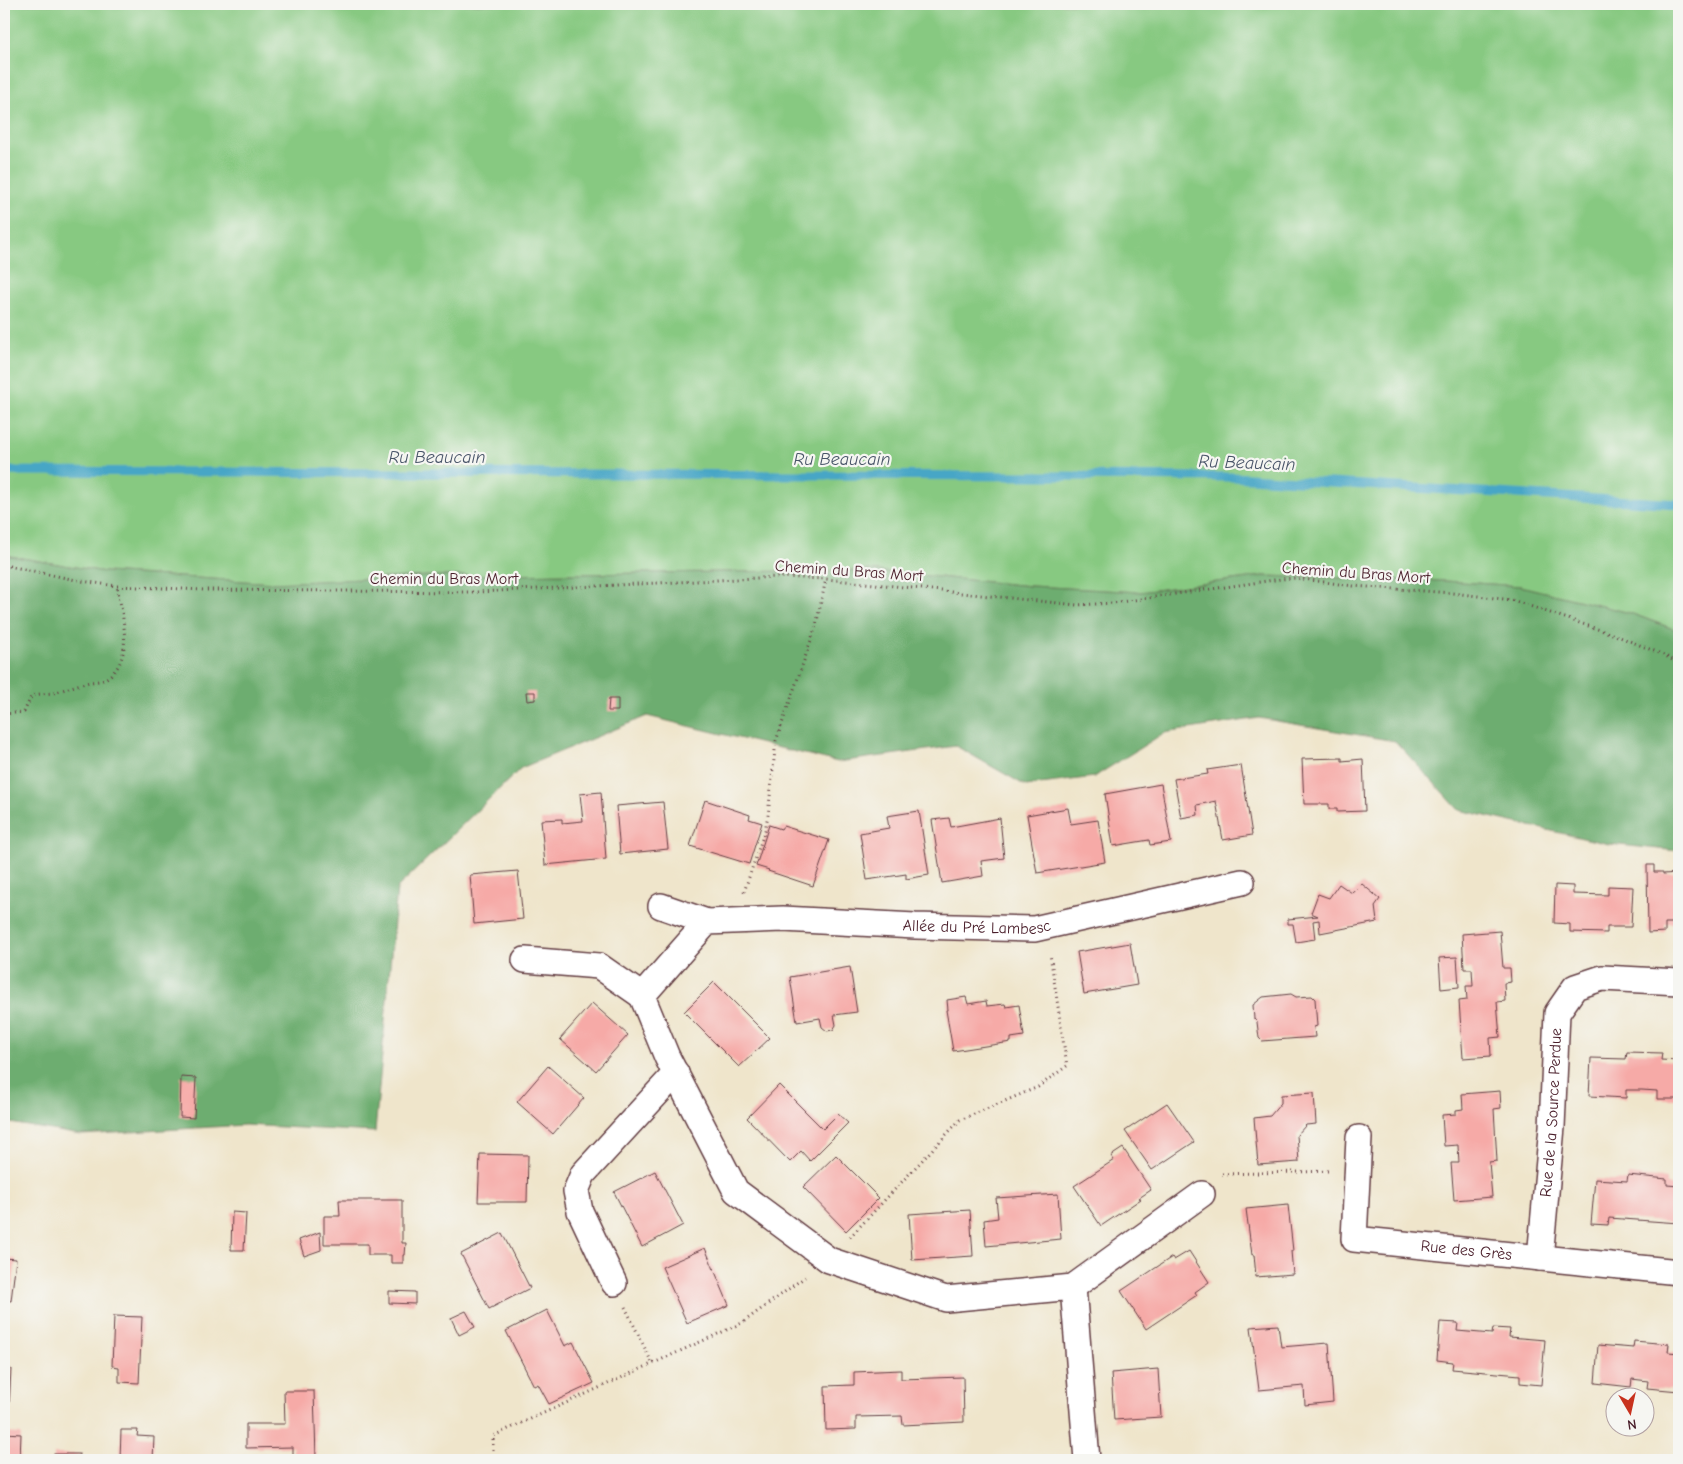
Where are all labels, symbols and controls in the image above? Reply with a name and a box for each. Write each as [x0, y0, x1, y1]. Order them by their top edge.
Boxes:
water label: Ru Beaucain [388, 447, 486, 468]
water label: Ru Beaucain [793, 449, 891, 470]
water label: Ru Beaucain [1198, 451, 1296, 475]
street label: Chemin du Bras Mort [774, 557, 924, 585]
street label: Chemin du Bras Mort [1281, 559, 1431, 587]
street label: Chemin du Bras Mort [370, 570, 519, 588]
street label: Allée du Pré Lambesc [902, 916, 1053, 938]
street label: Rue de la Source Perdue [1537, 1027, 1565, 1198]
street label: Rue des Grès [1420, 1237, 1513, 1264]
north arrow [1606, 1386, 1656, 1436]
text: N [1626, 1415, 1638, 1433]

